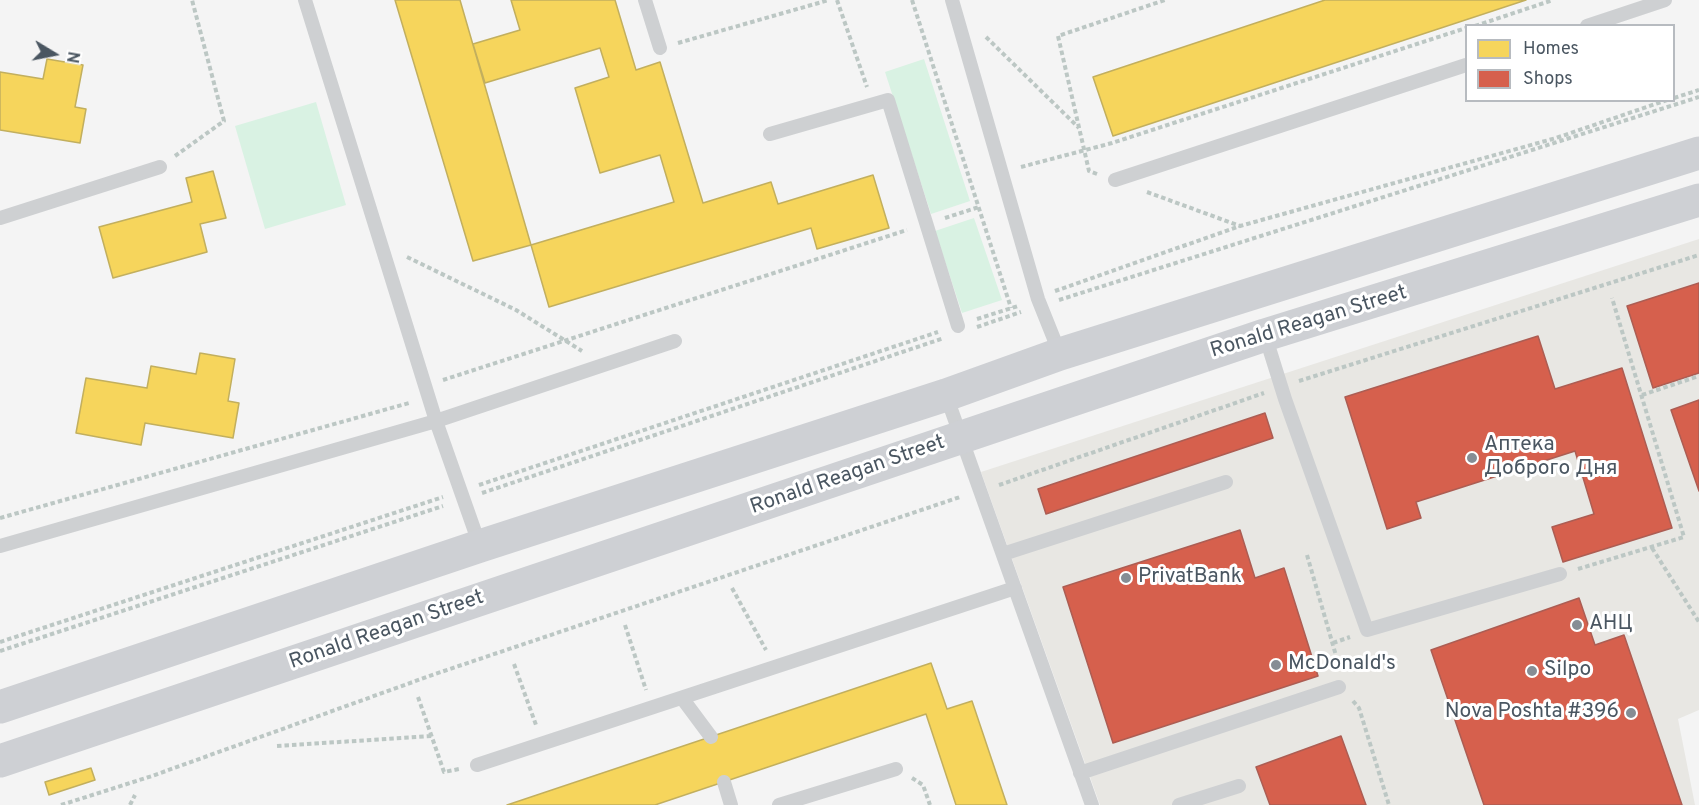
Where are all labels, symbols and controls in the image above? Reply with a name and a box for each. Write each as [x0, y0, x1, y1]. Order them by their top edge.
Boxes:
north arrow [24, 24, 84, 84]
legend [1465, 24, 1675, 102]
text: Homes [1523, 38, 1579, 61]
text: N [61, 50, 83, 65]
text: Shops [1523, 68, 1573, 91]
street label: Ronald Reagan Street [1208, 281, 1410, 365]
street label: Ronald Reagan Street [747, 431, 949, 521]
place label: Аптека Доброго Дня [1484, 433, 1617, 483]
marker: Аптека Доброго Дня [1465, 451, 1479, 465]
place label: PrivatBank [1138, 565, 1242, 591]
marker: PrivatBank [1119, 571, 1133, 585]
street label: Ronald Reagan Street [286, 586, 488, 676]
place label: АНЦ [1589, 612, 1633, 638]
marker: АНЦ [1570, 618, 1584, 632]
place label: McDonald's [1288, 652, 1396, 678]
marker: McDonald's [1269, 658, 1283, 672]
place label: Silpo [1544, 658, 1591, 684]
marker: Silpo [1525, 664, 1539, 678]
place label: Nova Poshta #396 [1445, 700, 1619, 726]
marker: Nova Poshta #396 [1624, 706, 1638, 720]

